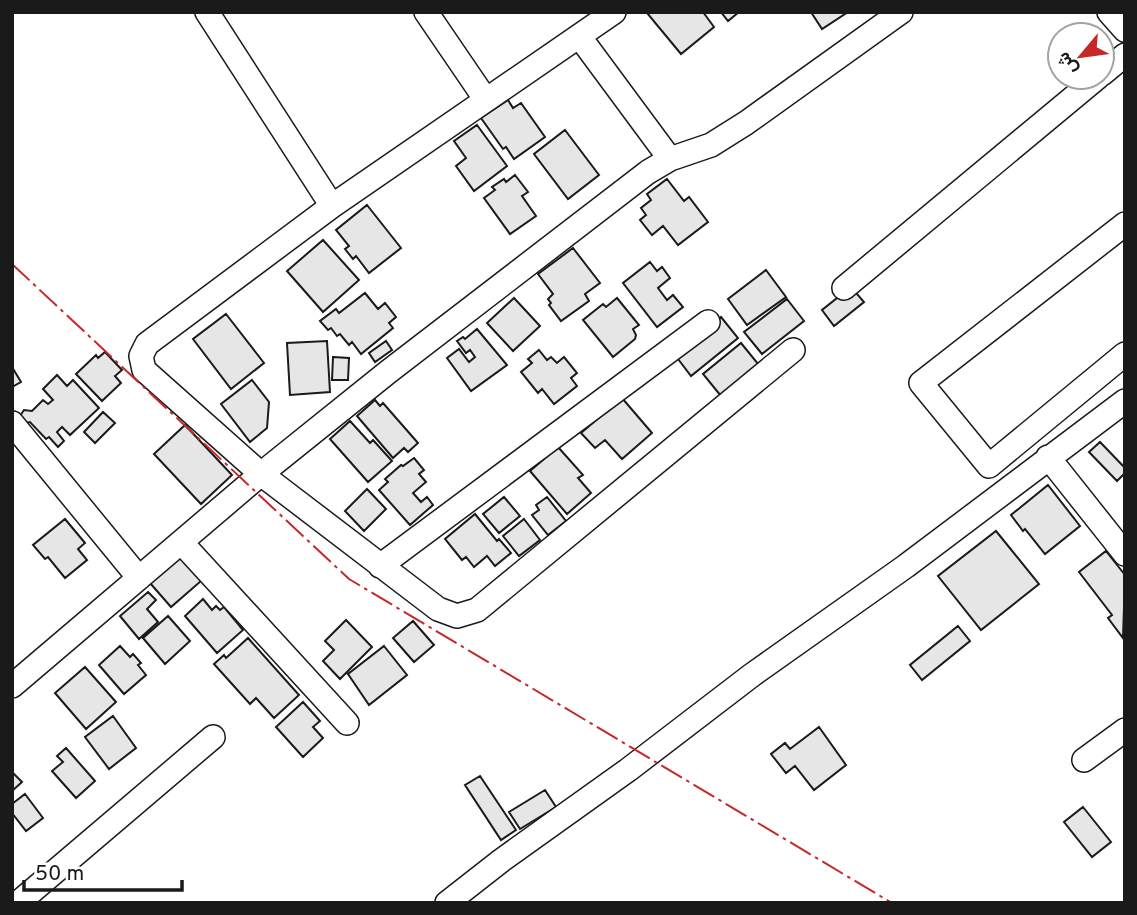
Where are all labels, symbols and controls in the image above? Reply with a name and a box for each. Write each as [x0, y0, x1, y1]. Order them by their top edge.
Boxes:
north arrow [1046, 21, 1116, 91]
text: ش [1052, 47, 1084, 79]
scale bar [24, 848, 182, 892]
text: 50 m [35, 861, 84, 888]

